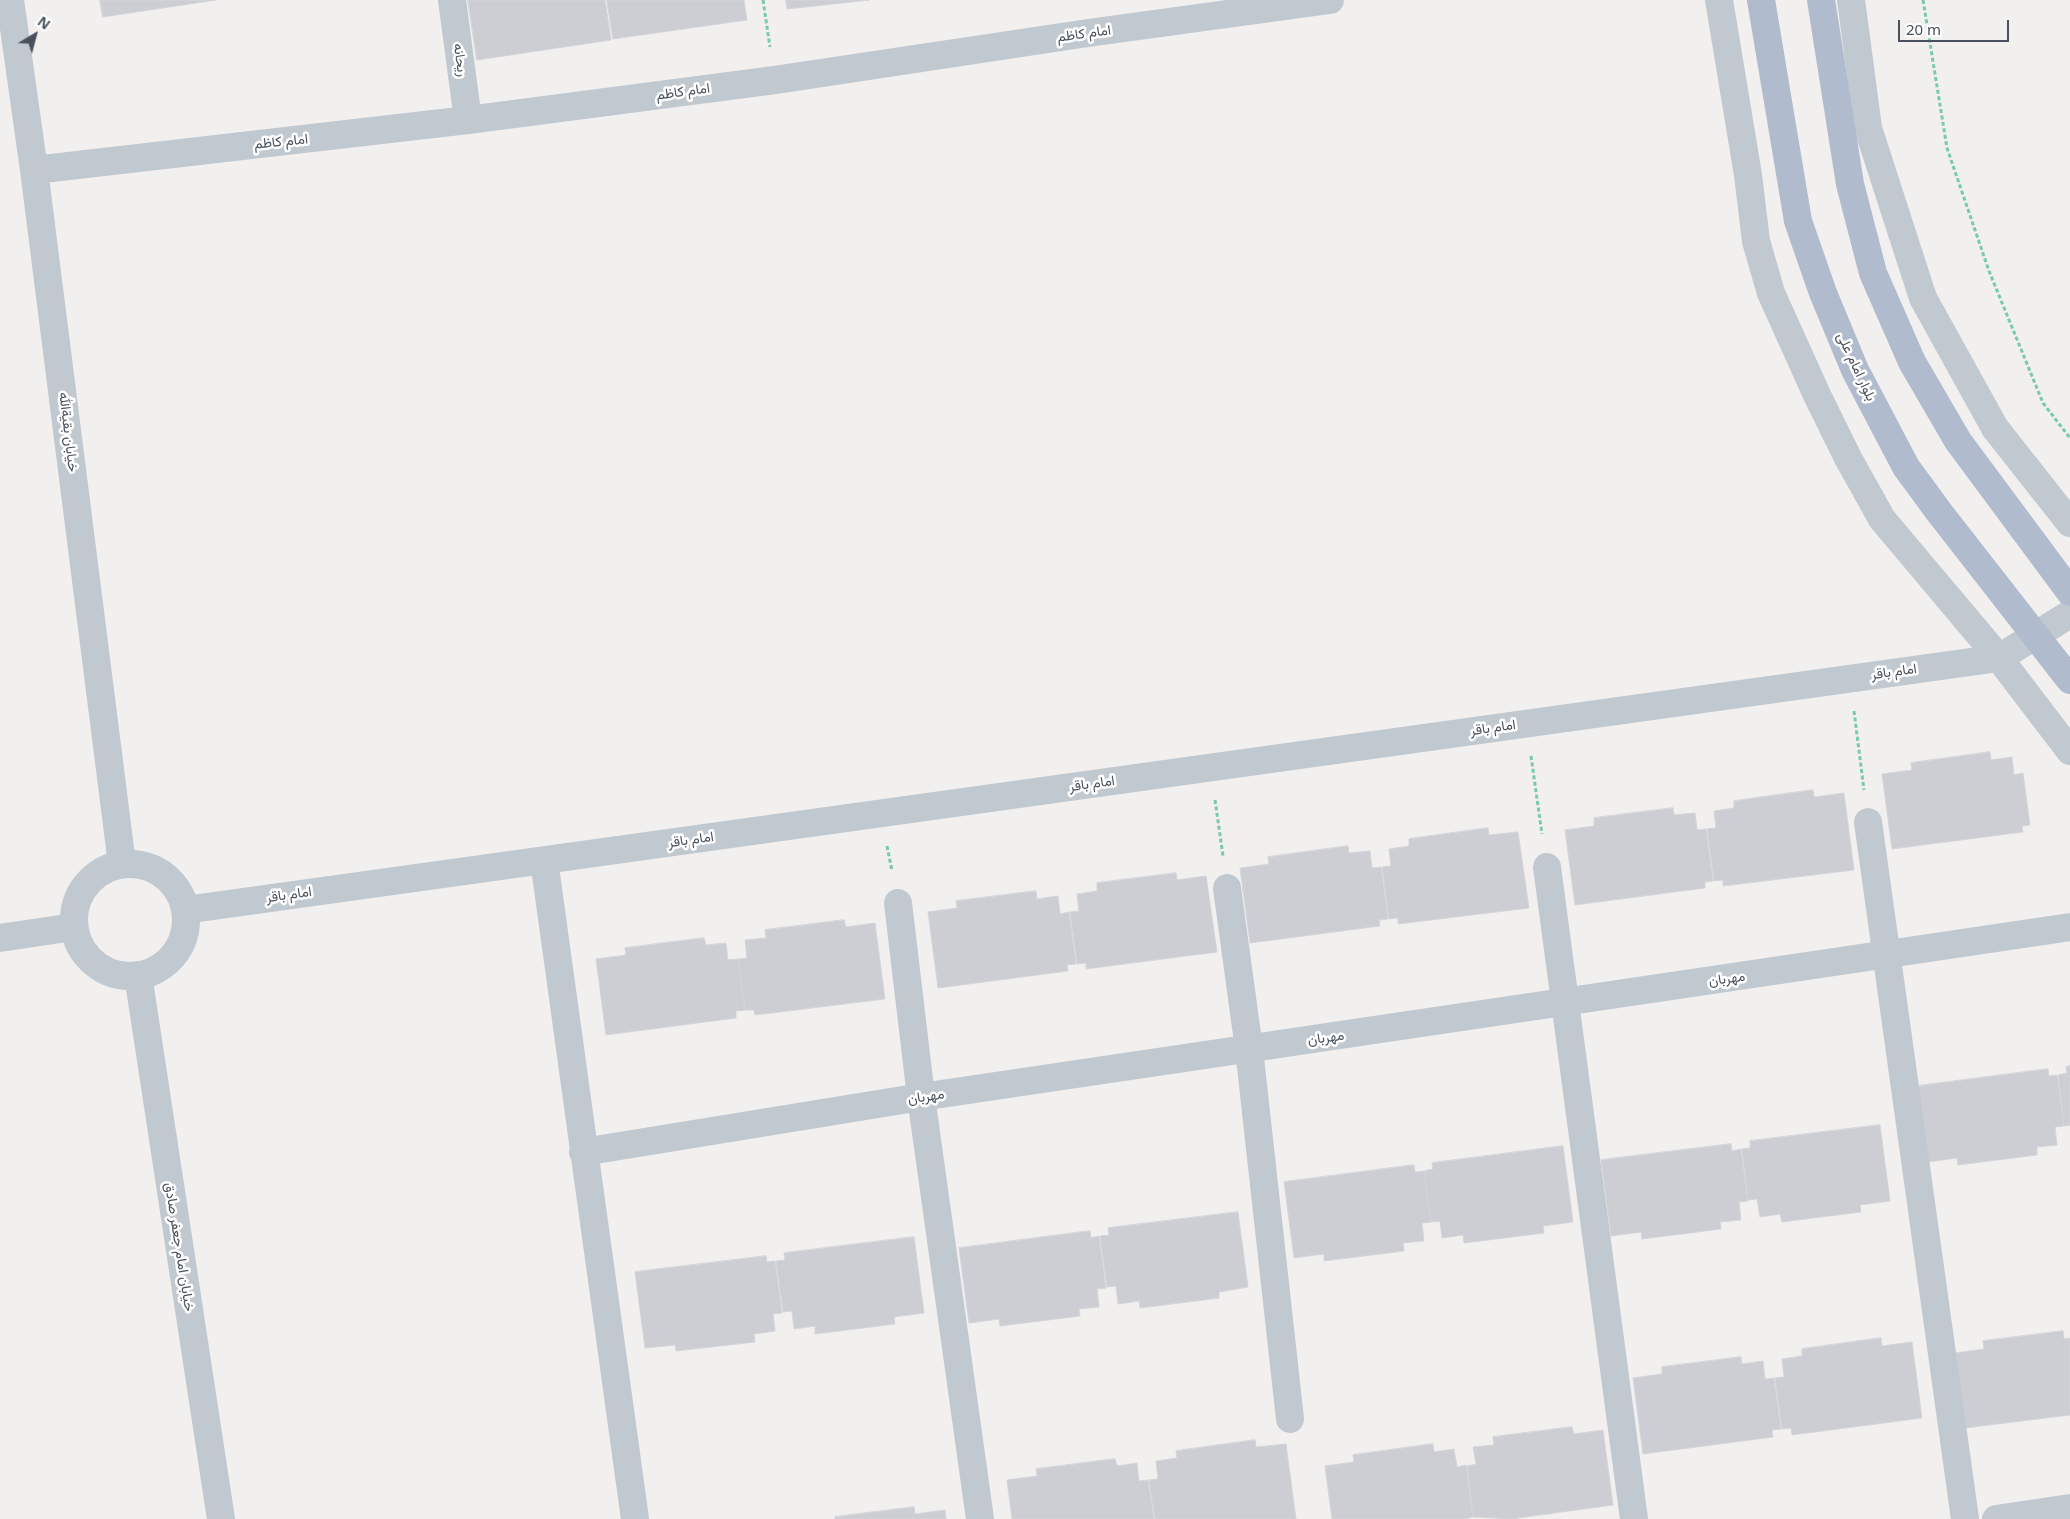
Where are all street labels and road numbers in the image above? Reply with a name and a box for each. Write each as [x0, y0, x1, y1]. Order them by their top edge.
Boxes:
street label: امام کاظم [1056, 22, 1112, 46]
street label: ریحانه [449, 42, 471, 78]
street label: امام کاظم [655, 80, 711, 104]
street label: امام کاظم [253, 131, 309, 153]
street label: بلوار امام علی [1833, 330, 1879, 404]
street label: خیابان بقیةالله [55, 391, 81, 473]
street label: امام باقر [1870, 660, 1918, 684]
street label: امام باقر [1469, 716, 1517, 740]
street label: امام باقر [1068, 772, 1116, 796]
street label: امام باقر [667, 828, 715, 852]
street label: امام باقر [265, 883, 313, 907]
street label: مهربان [1708, 968, 1746, 990]
street label: مهربان [1307, 1027, 1345, 1049]
street label: مهربان [907, 1086, 945, 1108]
street label: خیابان امام جعفر صادق [160, 1181, 198, 1313]

